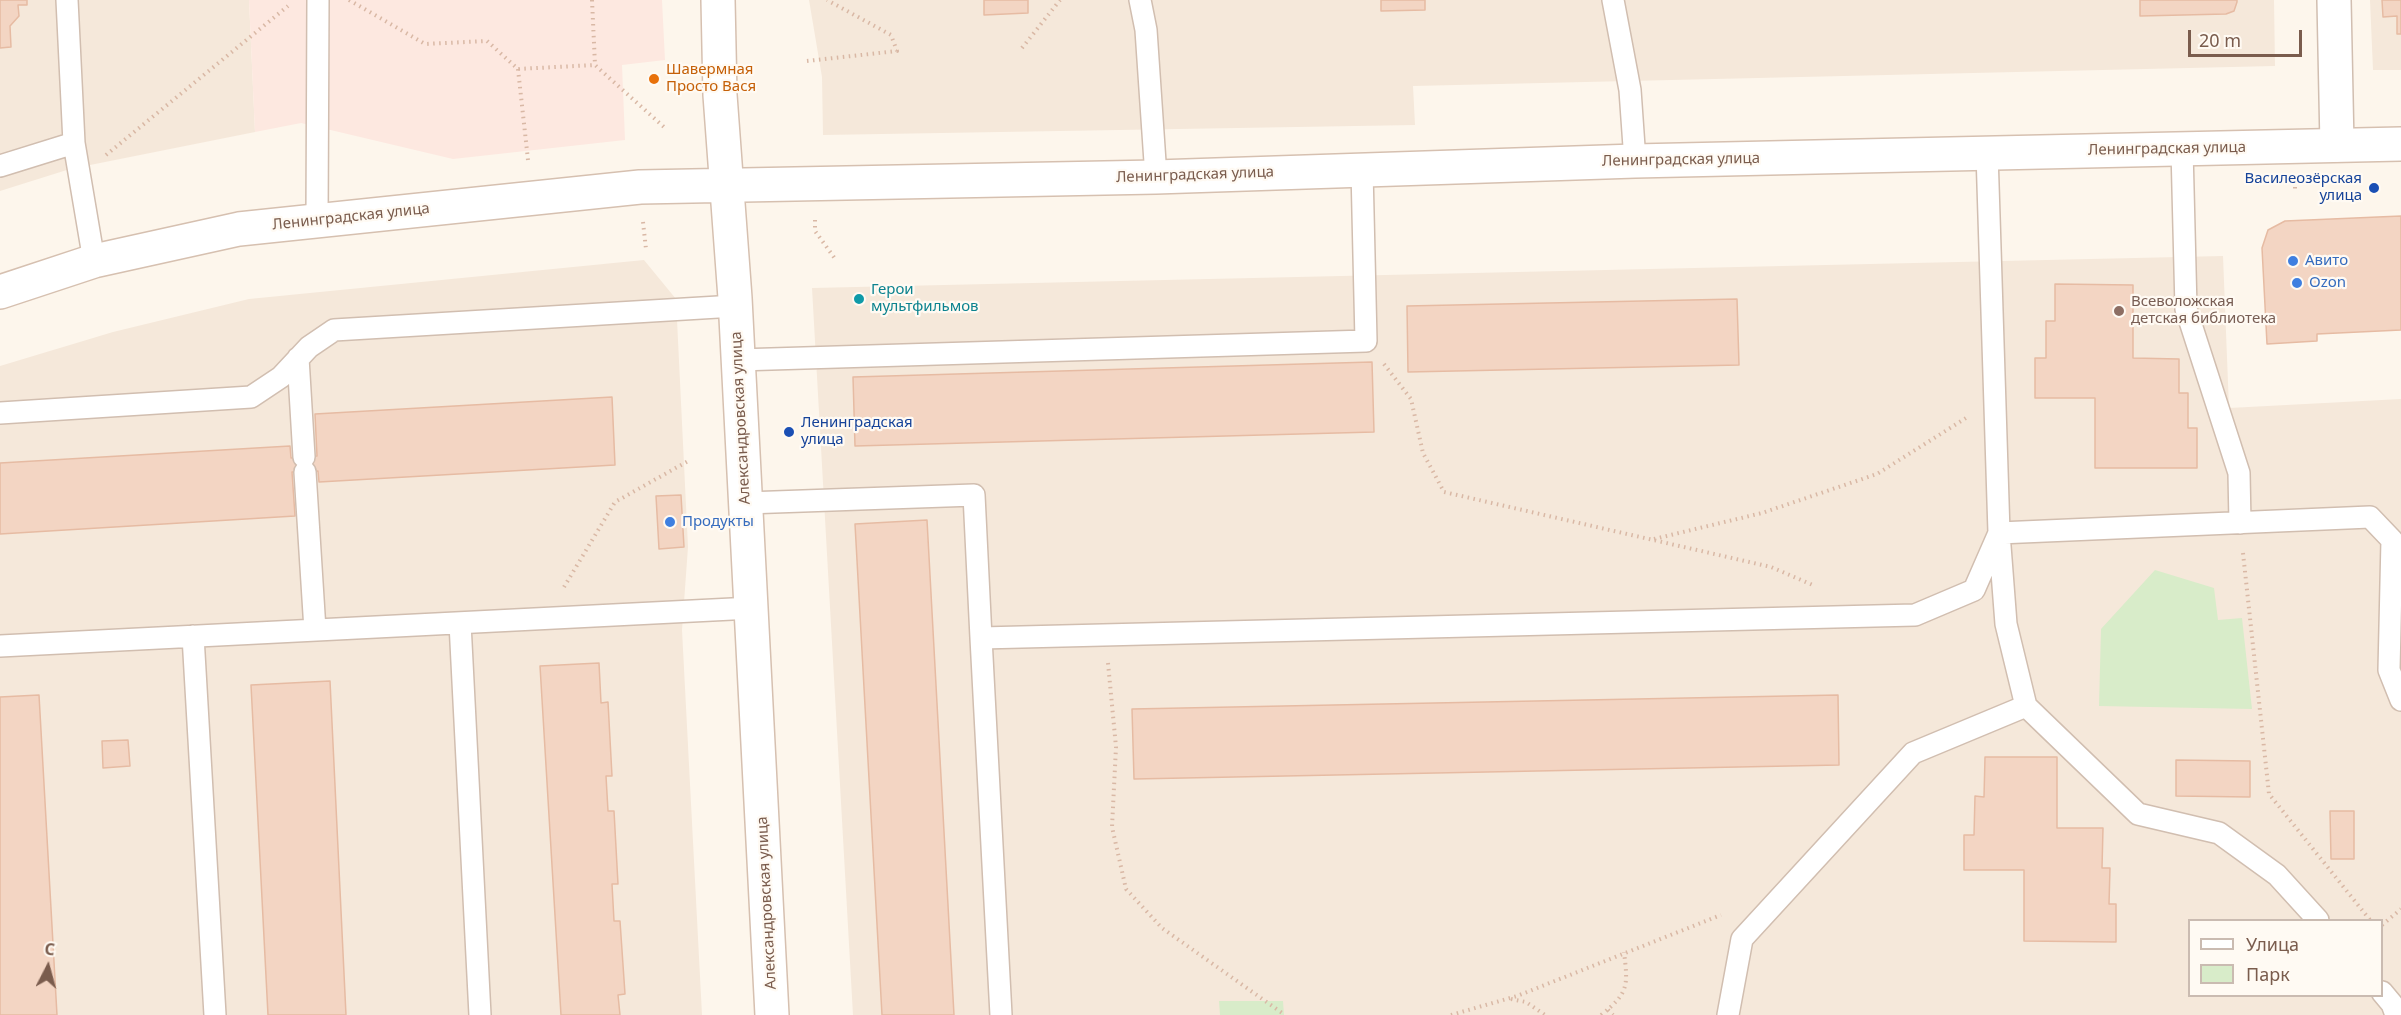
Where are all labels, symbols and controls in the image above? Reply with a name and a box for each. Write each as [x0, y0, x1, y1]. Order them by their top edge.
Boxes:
scale bar [2191, 18, 2305, 56]
text: 20 m [2199, 28, 2241, 52]
place label: Шавермная Просто Вася [666, 61, 756, 96]
marker: Шавермная Просто Вася [647, 72, 661, 86]
street label: Ленинградская улица [2088, 139, 2246, 159]
street label: Ленинградская улица [1602, 150, 1760, 170]
street label: Ленинградская улица [1116, 163, 1274, 187]
place label: Василеозёрская улица [2244, 170, 2362, 205]
marker: Василеозёрская улица [2367, 181, 2381, 195]
street label: Ленинградская улица [271, 200, 431, 234]
place label: Авито [2305, 252, 2348, 270]
marker: Авито [2286, 254, 2300, 268]
place label: Ozon [2309, 274, 2346, 292]
marker: Ozon [2290, 276, 2304, 290]
place label: Герои мультфильмов [871, 281, 979, 316]
marker: Герои мультфильмов [852, 292, 866, 306]
place label: Всеволожская детская библиотека [2131, 293, 2276, 328]
marker: Всеволожская детская библиотека [2112, 304, 2126, 318]
street label: Александровская улица [727, 331, 755, 505]
place label: Ленинградская улица [801, 414, 913, 449]
marker: Ленинградская улица [782, 425, 796, 439]
place label: Продукты [682, 513, 754, 531]
marker: Продукты [663, 515, 677, 529]
street label: Александровская улица [753, 816, 781, 990]
legend [2188, 919, 2383, 997]
text: Улица [2246, 932, 2299, 956]
north arrow [18, 937, 78, 997]
text: С [44, 938, 56, 961]
text: Парк [2246, 962, 2290, 986]

